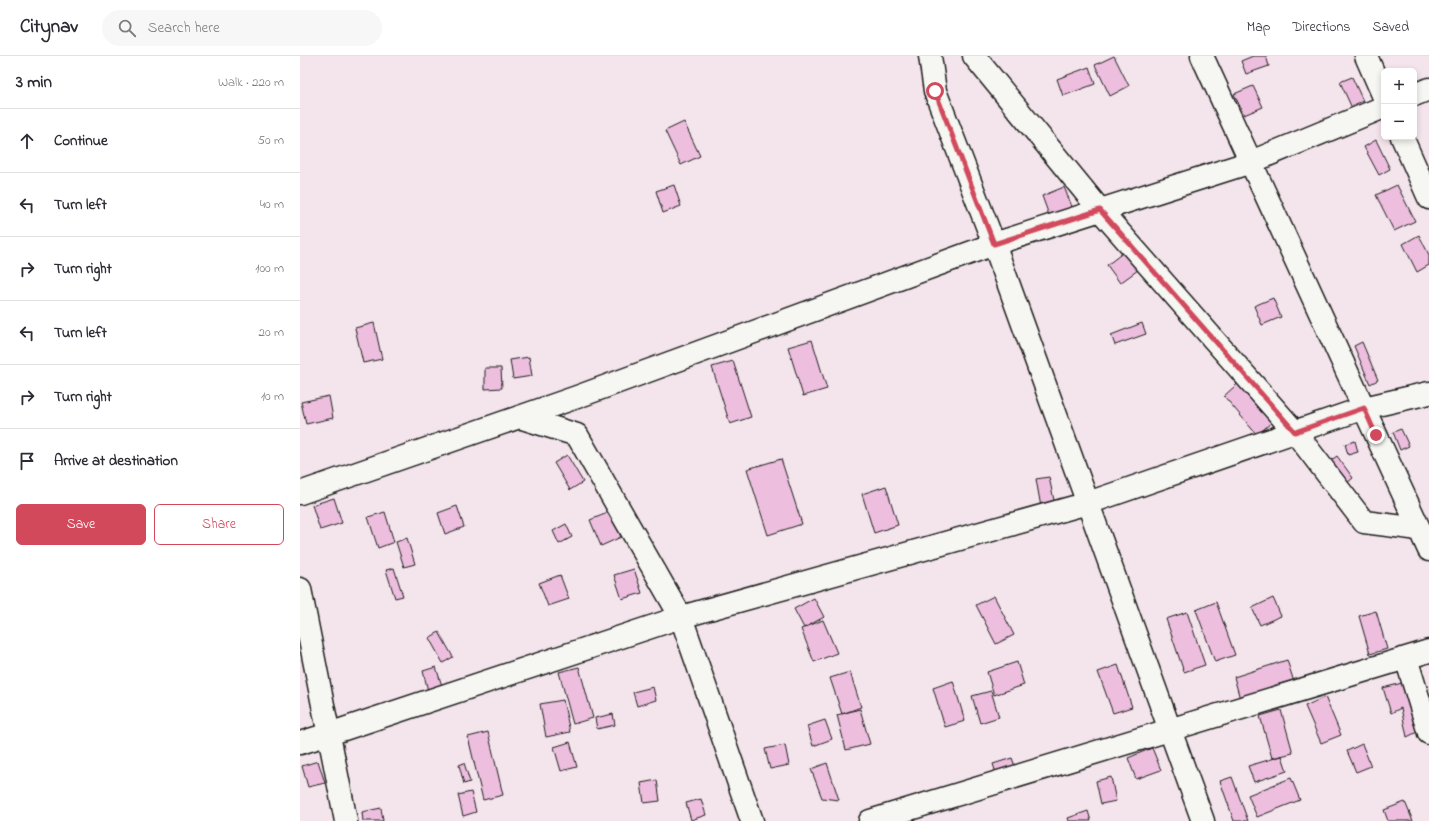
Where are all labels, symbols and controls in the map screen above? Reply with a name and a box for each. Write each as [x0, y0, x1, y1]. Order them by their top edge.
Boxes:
search box [102, 10, 382, 46]
text: Citynav [20, 14, 78, 41]
icon: search [116, 17, 138, 39]
text: Search here [148, 17, 220, 39]
text: Map [1247, 17, 1270, 38]
text: Directions [1292, 17, 1350, 38]
text: Saved [1372, 17, 1409, 38]
map controls [1381, 68, 1417, 140]
button: + [1381, 68, 1417, 104]
text: 3 min [16, 70, 52, 95]
text: Walk · 220 m [218, 73, 284, 92]
route start [926, 82, 944, 100]
button: − [1381, 104, 1417, 140]
icon: ahead [16, 130, 38, 152]
text: Continue [54, 130, 108, 152]
text: 50 m [258, 131, 284, 150]
icon: left [16, 194, 38, 216]
text: Turn left [54, 194, 107, 216]
text: 40 m [260, 195, 284, 214]
icon: right [16, 258, 38, 280]
text: Turn right [54, 258, 112, 280]
text: 100 m [255, 259, 284, 278]
icon: left [16, 322, 38, 344]
text: Turn left [54, 322, 107, 344]
text: 20 m [259, 323, 284, 342]
icon: right [16, 386, 38, 408]
text: Turn right [54, 386, 112, 408]
text: 10 m [261, 387, 284, 406]
route end [1367, 426, 1385, 444]
icon: arrive [16, 450, 38, 472]
text: Arrive at destination [54, 450, 178, 472]
button: Save [16, 504, 146, 545]
button: Share [154, 504, 284, 545]

